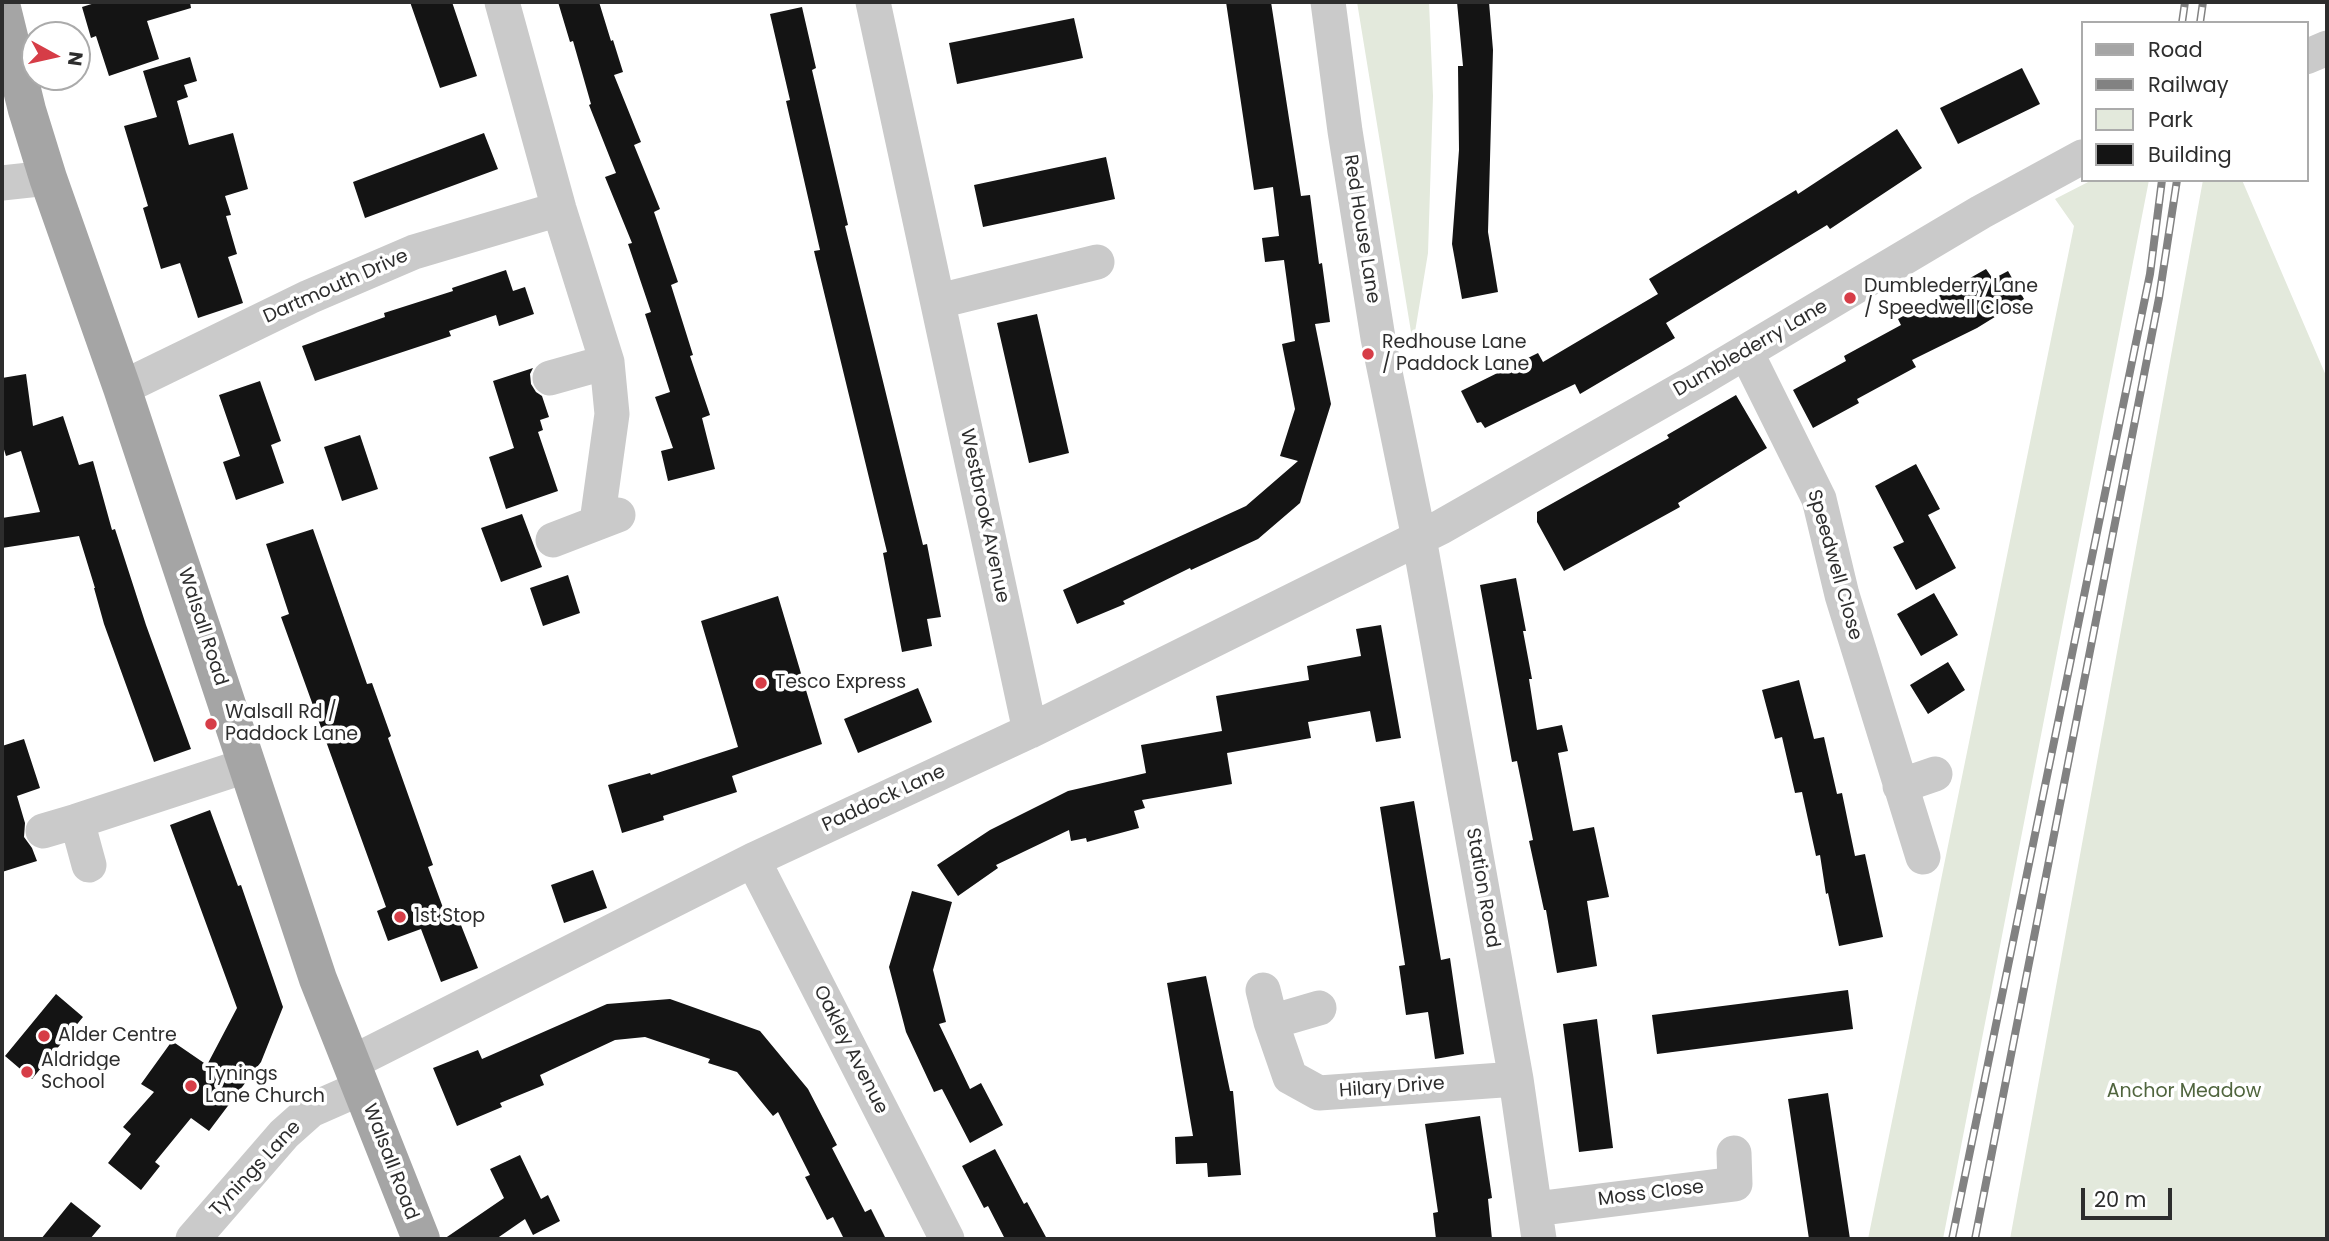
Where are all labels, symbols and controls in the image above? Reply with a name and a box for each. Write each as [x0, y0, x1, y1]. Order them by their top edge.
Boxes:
north arrow [21, 21, 91, 91]
legend [2080, 21, 2308, 182]
text: Road [2148, 35, 2203, 64]
text: N [61, 50, 90, 68]
text: Railway [2148, 70, 2229, 99]
text: Park [2148, 105, 2193, 134]
text: Building [2148, 140, 2232, 169]
street label: Red House Lane [1338, 153, 1384, 305]
street label: Dartmouth Drive [260, 245, 412, 329]
place label: Dumblederry Lane / Speedwell Close [1864, 276, 2038, 320]
marker: Dumblederry Lane / Speedwell Close [1842, 290, 1858, 306]
street label: Dumblederry Lane [1670, 296, 1832, 402]
place label: Redhouse Lane / Paddock Lane [1382, 332, 1529, 376]
marker: Redhouse Lane / Paddock Lane [1360, 346, 1376, 362]
street label: Westbrook Avenue [954, 427, 1014, 605]
street label: Speedwell Close [1802, 487, 1866, 643]
street label: Walsall Road [172, 565, 232, 689]
place label: Tesco Express [775, 672, 906, 694]
marker: Tesco Express [753, 675, 769, 691]
place label: Walsall Rd / Paddock Lane [225, 702, 358, 746]
marker: Walsall Rd / Paddock Lane [203, 716, 219, 732]
street label: Paddock Lane [819, 761, 949, 837]
street label: Station Road [1460, 826, 1504, 950]
place label: 1st Stop [414, 906, 485, 928]
marker: 1st Stop [392, 909, 408, 925]
street label: Oakley Avenue [808, 982, 892, 1118]
place label: Alder Centre [58, 1025, 177, 1047]
marker: Alder Centre [36, 1028, 52, 1044]
place label: Aldridge School [41, 1050, 121, 1094]
marker: Aldridge School [19, 1064, 35, 1080]
place label: Tynings Lane Church [205, 1064, 325, 1108]
street label: Hilary Drive [1338, 1073, 1446, 1103]
marker: Tynings Lane Church [183, 1078, 199, 1094]
park label: Anchor Meadow [2107, 1081, 2261, 1103]
street label: Walsall Road [357, 1101, 423, 1223]
street label: Tynings Lane [206, 1116, 306, 1222]
scale bar [2084, 1174, 2175, 1218]
street label: Moss Close [1597, 1176, 1705, 1212]
text: 20 m [2094, 1185, 2147, 1214]

